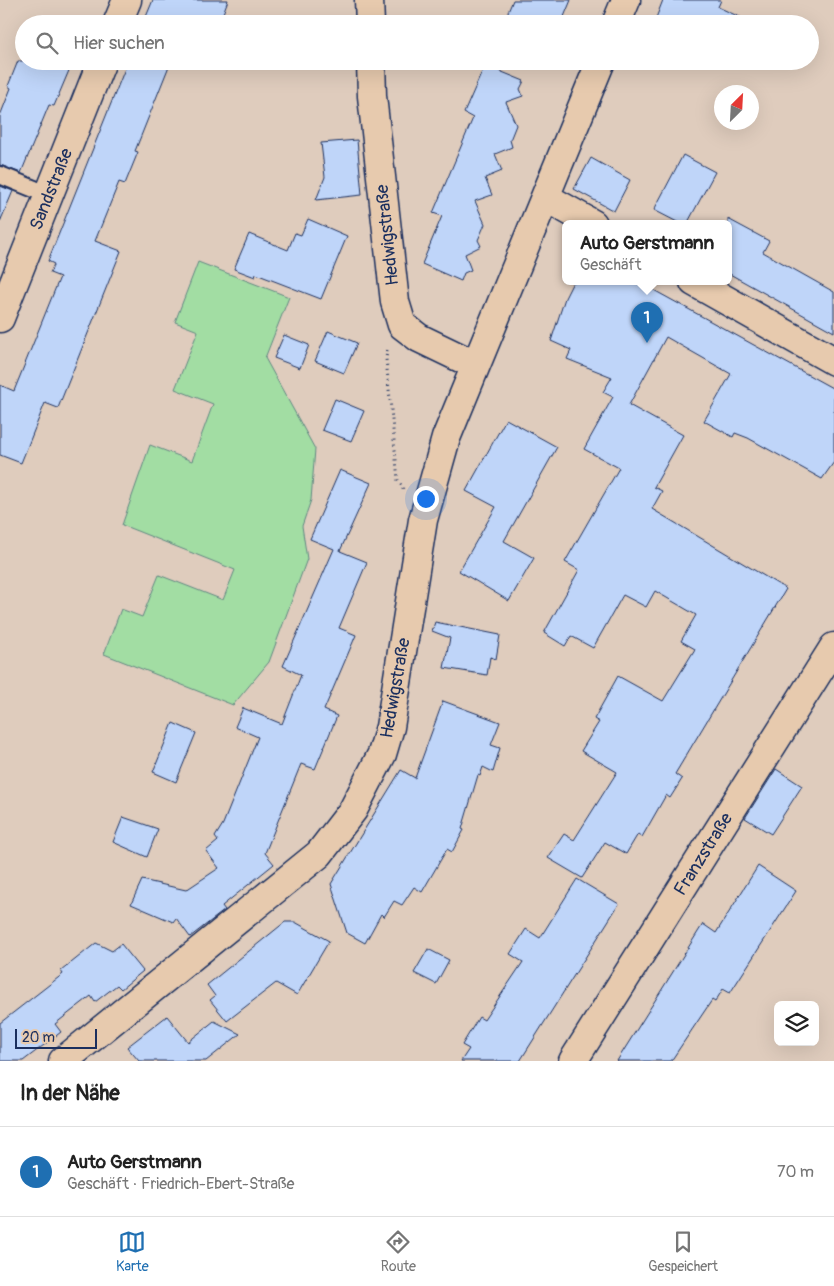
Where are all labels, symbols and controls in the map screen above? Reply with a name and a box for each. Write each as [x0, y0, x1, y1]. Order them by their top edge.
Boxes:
search box [15, 15, 819, 70]
icon: search [33, 29, 61, 57]
text: Hier suchen [73, 31, 165, 55]
north arrow [714, 85, 759, 130]
street label: Sandstraße [25, 145, 78, 233]
street label: Hedwigstraße [371, 183, 404, 287]
popup [562, 220, 732, 285]
text: Auto Gerstmann [580, 231, 714, 255]
text: Geschäft [580, 255, 642, 275]
pin: 1 [631, 302, 663, 343]
your location [413, 486, 439, 512]
street label: Hedwigstraße [375, 636, 416, 740]
street label: Franzstraße [669, 808, 738, 900]
map controls [774, 1001, 819, 1046]
button: layers [774, 1001, 819, 1046]
scale bar [15, 1026, 98, 1049]
text: 20 m [22, 1029, 55, 1046]
text: In der Nähe [20, 1080, 120, 1107]
text: Auto Gerstmann [67, 1150, 202, 1174]
text: 1 [33, 1162, 39, 1182]
text: 70 m [777, 1162, 814, 1182]
text: Geschäft · Friedrich-Ebert-Straße [67, 1174, 294, 1194]
tab: Karte [116, 1228, 149, 1275]
tab: Route [381, 1228, 416, 1275]
tab: Gespeichert [648, 1228, 718, 1275]

